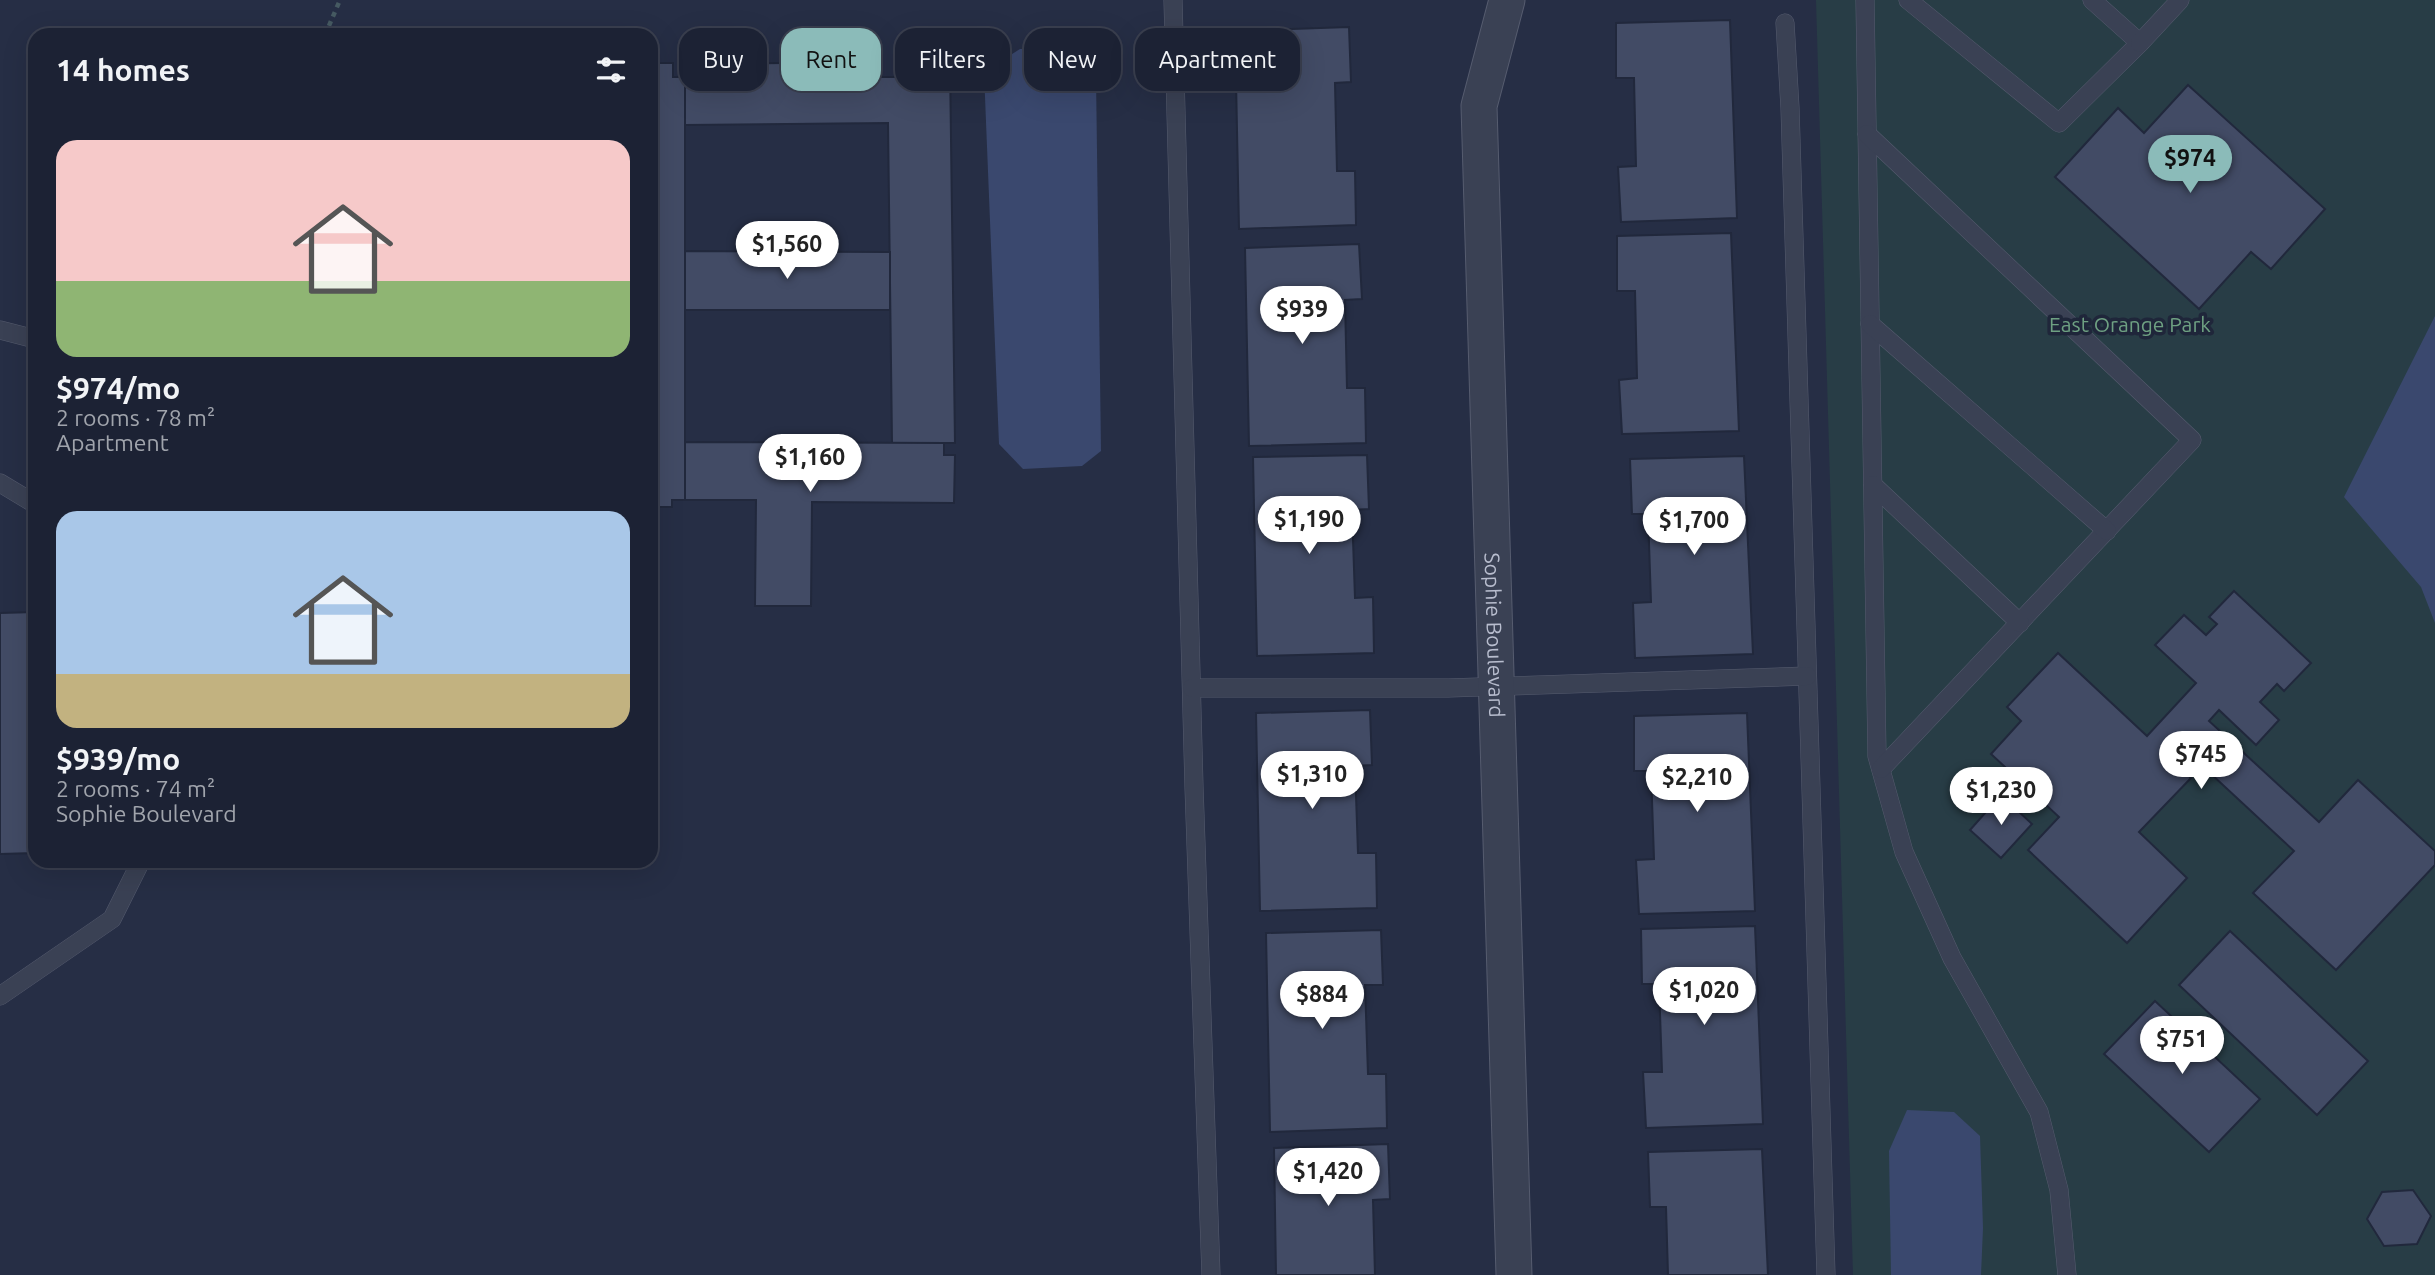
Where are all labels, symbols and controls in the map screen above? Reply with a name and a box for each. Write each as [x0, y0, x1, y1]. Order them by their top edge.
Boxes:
chip: Buy [679, 28, 767, 91]
chip: Rent [781, 28, 881, 91]
chip: Filters [895, 28, 1010, 91]
chip: New [1024, 28, 1121, 91]
chip: Apartment [1135, 28, 1300, 91]
icon: filters [592, 51, 630, 89]
text: 14 homes [56, 53, 190, 87]
pin: $974 [2149, 136, 2231, 195]
text: $974 [2164, 145, 2216, 170]
icon: home [280, 186, 406, 312]
pin: $1,560 [730, 222, 844, 281]
text: $1,560 [752, 231, 822, 256]
pin: $939 [1261, 286, 1343, 346]
text: $939 [1276, 296, 1328, 321]
park label: East Orange Park [2049, 312, 2211, 336]
text: $974/mo [56, 371, 180, 405]
text: 2 rooms · 78 m² [56, 405, 215, 430]
text: Apartment [56, 430, 169, 455]
pin: $1,160 [753, 434, 867, 494]
text: $1,160 [775, 444, 845, 469]
pin: $1,190 [1252, 496, 1366, 556]
pin: $1,700 [1637, 498, 1751, 557]
text: $1,190 [1274, 506, 1344, 531]
text: $1,700 [1659, 507, 1729, 532]
street label: Sophie Boulevard [1480, 552, 1509, 718]
icon: home [280, 557, 406, 683]
pin: $745 [2160, 732, 2242, 791]
text: $745 [2175, 741, 2227, 766]
text: $939/mo [56, 742, 180, 776]
pin: $1,310 [1255, 752, 1369, 811]
pin: $2,210 [1640, 754, 1754, 814]
text: $1,310 [1277, 761, 1347, 786]
text: $2,210 [1662, 764, 1732, 789]
pin: $1,230 [1944, 768, 2058, 827]
text: 2 rooms · 74 m² [56, 776, 215, 801]
text: $1,230 [1966, 777, 2036, 802]
text: Sophie Boulevard [56, 801, 237, 826]
pin: $1,020 [1647, 968, 1761, 1027]
pin: $884 [1281, 972, 1363, 1031]
text: $1,020 [1669, 977, 1739, 1002]
text: $884 [1296, 981, 1348, 1006]
pin: $751 [2141, 1016, 2223, 1076]
text: $751 [2156, 1026, 2208, 1051]
pin: $1,420 [1271, 1148, 1385, 1208]
text: $1,420 [1293, 1158, 1363, 1183]

